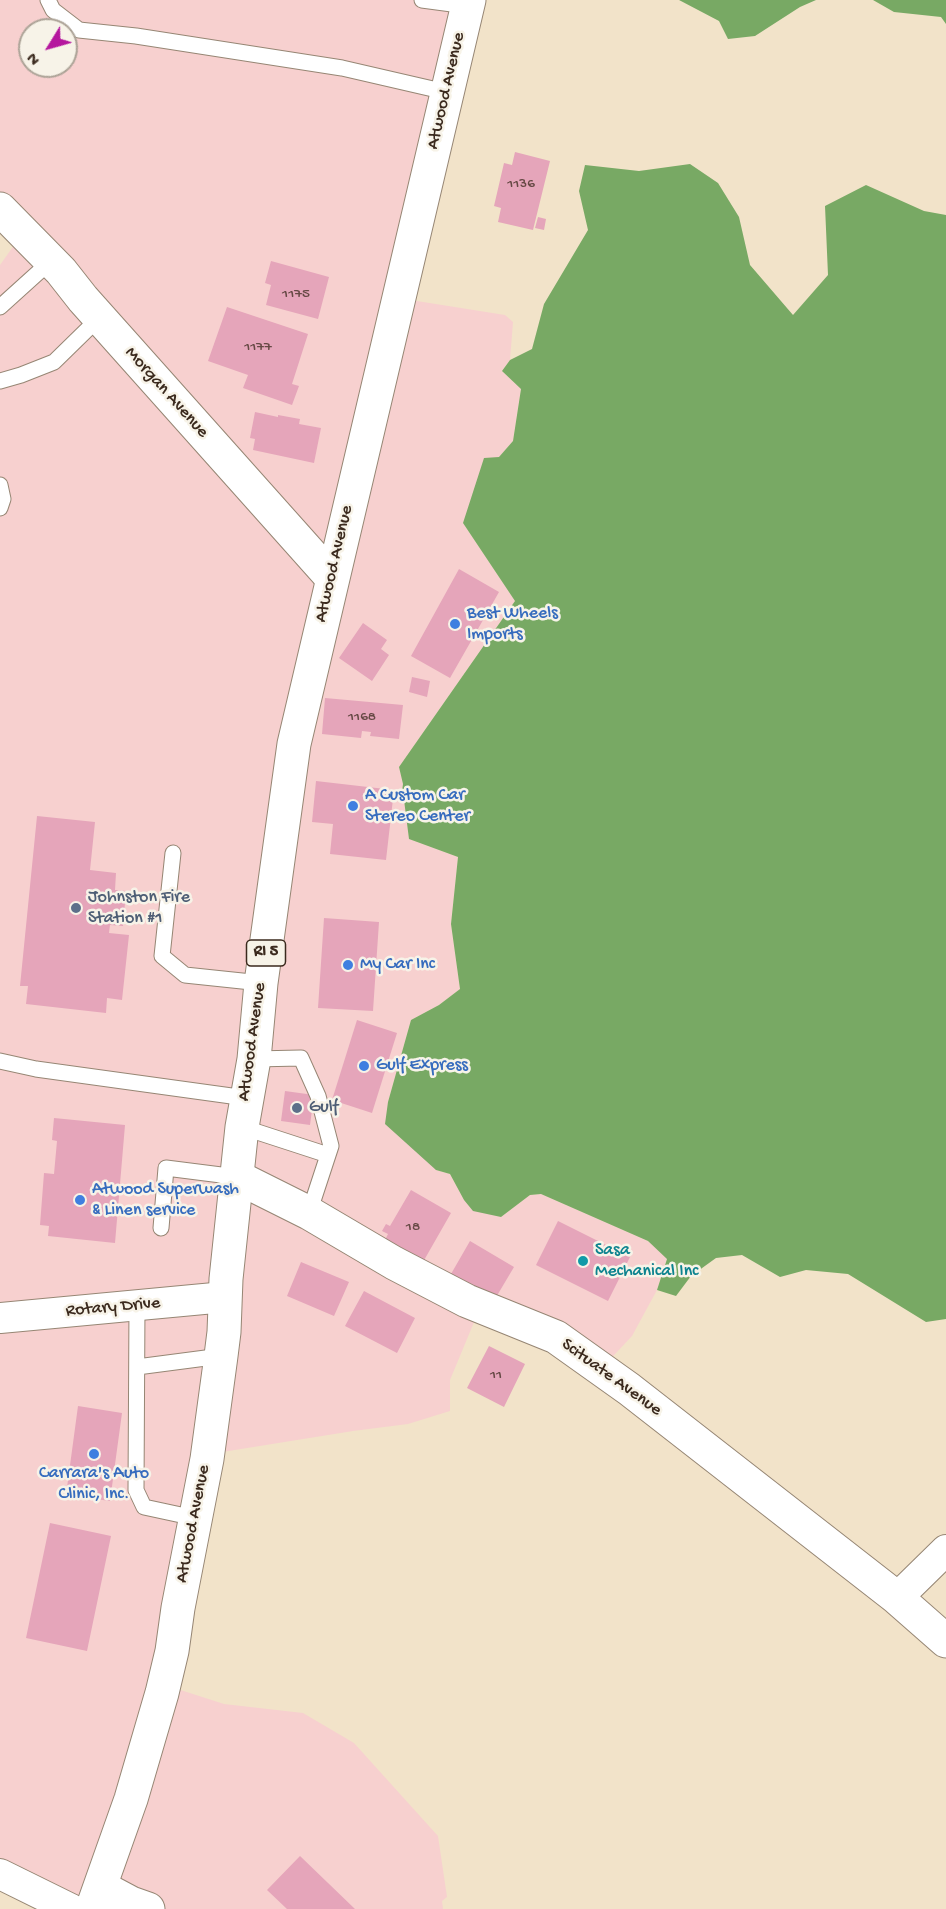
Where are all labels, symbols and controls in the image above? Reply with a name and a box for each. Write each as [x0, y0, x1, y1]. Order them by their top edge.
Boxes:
north arrow [18, 18, 78, 78]
street label: Atwood Avenue [423, 30, 471, 152]
text: N [24, 48, 46, 68]
house number: 1136 [507, 176, 535, 194]
house number: 1175 [282, 286, 310, 304]
house number: 1177 [244, 339, 272, 357]
street label: Morgan Avenue [119, 343, 213, 443]
street label: Atwood Avenue [311, 503, 359, 625]
place label: Best Wheels Imports [467, 603, 558, 646]
marker: Best Wheels Imports [448, 617, 462, 631]
house number: 1168 [348, 709, 376, 727]
place label: A Custom Car Stereo Center [365, 785, 470, 828]
marker: A Custom Car Stereo Center [346, 799, 360, 813]
place label: Johnston Fire Station #1 [88, 887, 190, 930]
marker: Johnston Fire Station #1 [69, 901, 83, 915]
road number: RI 5 [246, 940, 286, 966]
place label: My Car Inc [360, 954, 435, 976]
marker: My Car Inc [341, 958, 355, 972]
street label: Atwood Avenue [234, 981, 272, 1103]
place label: Gulf Express [376, 1055, 468, 1077]
marker: Gulf Express [357, 1059, 371, 1073]
place label: Gulf [309, 1097, 338, 1119]
marker: Gulf [290, 1101, 304, 1115]
place label: Atwood Superwash & Linen service [92, 1179, 239, 1222]
marker: Atwood Superwash & Linen service [73, 1193, 87, 1207]
house number: 18 [406, 1219, 420, 1237]
place label: Sasa Mechanical Inc [595, 1240, 698, 1282]
marker: Sasa Mechanical Inc [576, 1254, 590, 1268]
street label: Rotary Drive [65, 1293, 161, 1323]
street label: Scituate Avenue [556, 1334, 666, 1422]
house number: 11 [490, 1367, 502, 1385]
marker: Carrara's Auto Clinic, Inc. [87, 1447, 101, 1461]
place label: Carrara's Auto Clinic, Inc. [39, 1463, 149, 1506]
street label: Atwood Avenue [172, 1463, 216, 1585]

